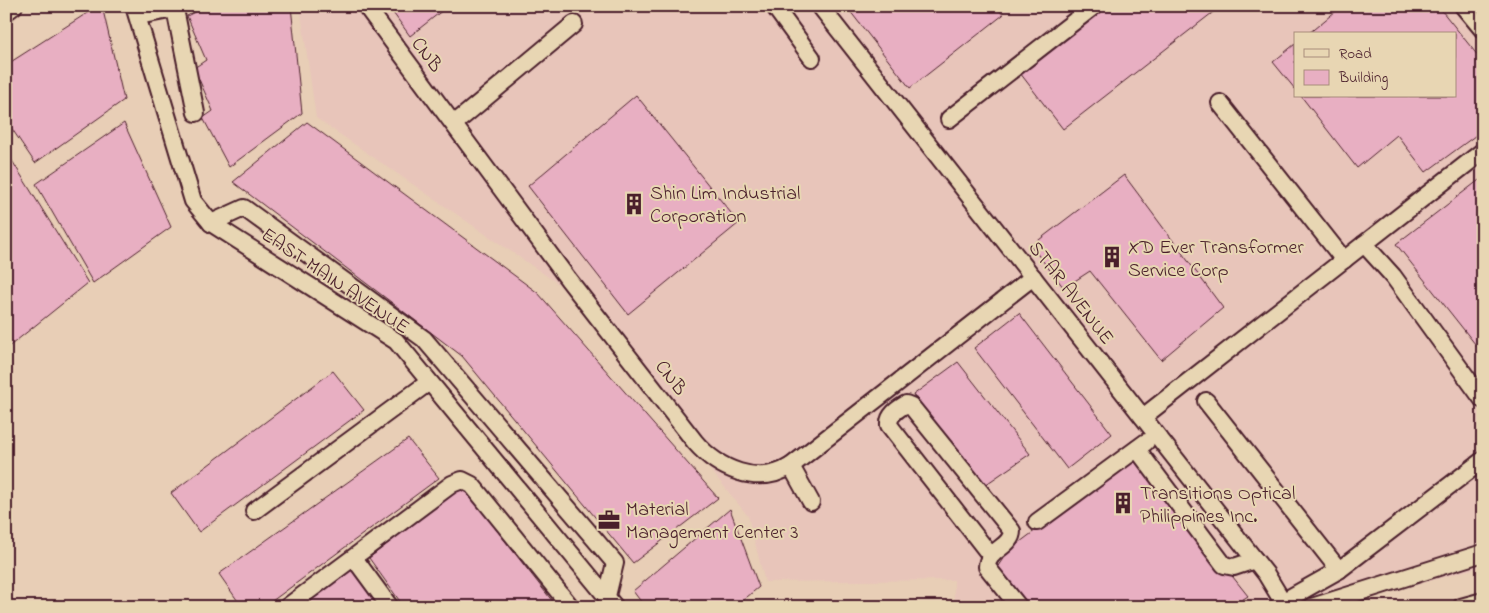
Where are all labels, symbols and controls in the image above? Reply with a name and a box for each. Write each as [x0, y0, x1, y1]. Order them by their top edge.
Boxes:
street label: CNB [403, 32, 449, 79]
legend [1294, 32, 1456, 98]
text: Road [1339, 43, 1372, 65]
text: Building [1338, 67, 1388, 90]
place label: Shin Lim Industrial Corporation [650, 180, 800, 232]
building icon: Shin Lim Industrial Corporation [621, 191, 647, 217]
street label: EAST MAIN AVENUE [255, 222, 415, 343]
place label: XD Ever Transformer Service Corp [1128, 234, 1304, 286]
street label: STAR AVENUE [1020, 235, 1120, 352]
building icon: XD Ever Transformer Service Corp [1099, 244, 1125, 270]
street label: CNB [647, 355, 693, 402]
place label: Transitions Optical Philippines Inc. [1140, 480, 1295, 532]
building icon: Transitions Optical Philippines Inc. [1110, 490, 1136, 516]
place label: Material Management Center 3 [626, 496, 799, 549]
office icon: Material Management Center 3 [596, 507, 622, 533]

